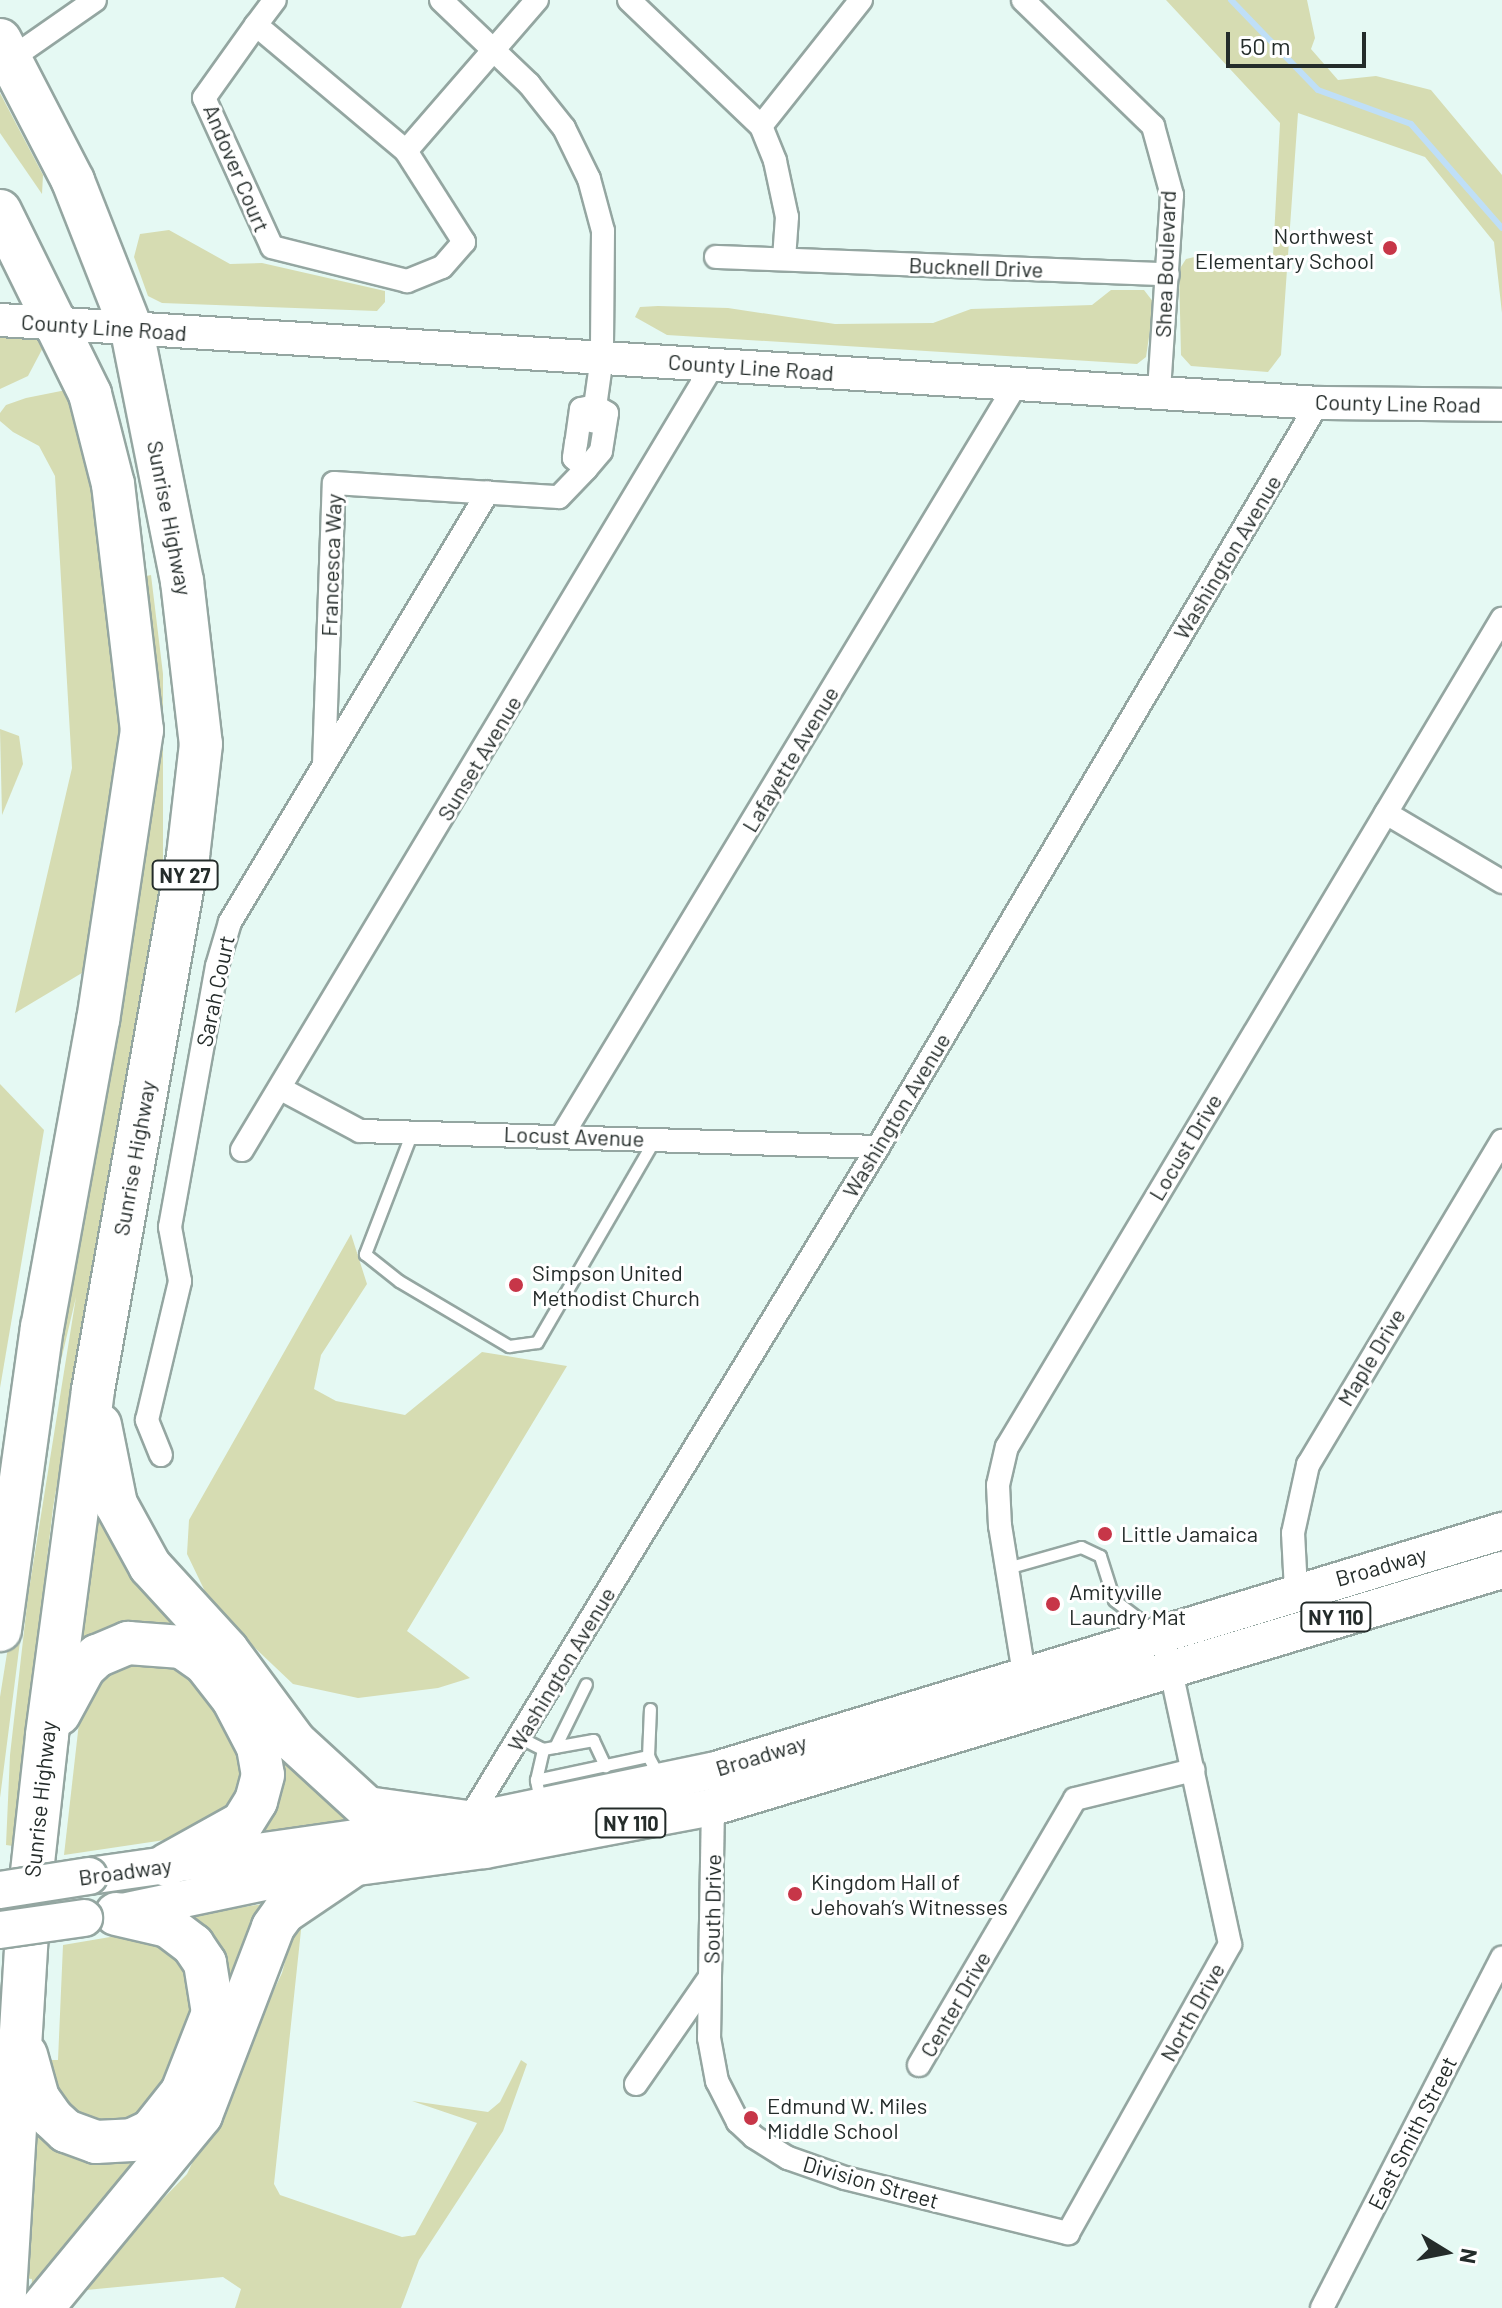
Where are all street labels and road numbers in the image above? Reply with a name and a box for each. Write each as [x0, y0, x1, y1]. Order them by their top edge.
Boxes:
street label: Andover Court [198, 100, 276, 236]
street label: Shea Boulevard [1149, 190, 1181, 338]
street label: Bucknell Drive [908, 251, 1044, 283]
street label: County Line Road [20, 308, 188, 346]
street label: County Line Road [667, 348, 835, 386]
street label: County Line Road [1315, 388, 1481, 418]
street label: Sunrise Highway [142, 438, 198, 598]
street label: Washington Avenue [1168, 470, 1286, 644]
street label: Francesca Way [315, 493, 347, 637]
street label: Lafayette Avenue [736, 681, 844, 837]
street label: Sunset Avenue [431, 691, 527, 825]
road number: NY 27 [151, 859, 219, 891]
street label: Sarah Court [190, 933, 240, 1049]
street label: Washington Avenue [837, 1028, 955, 1202]
street label: Sunrise Highway [107, 1078, 161, 1238]
street label: Locust Drive [1143, 1089, 1227, 1205]
street label: Locust Avenue [503, 1120, 645, 1152]
street label: Maple Drive [1332, 1303, 1410, 1411]
street label: Broadway [1332, 1540, 1430, 1592]
street label: Washington Avenue [502, 1582, 620, 1756]
road number: NY 110 [1300, 1601, 1372, 1633]
street label: Sunrise Highway [19, 1719, 61, 1879]
street label: Broadway [712, 1729, 810, 1781]
road number: NY 110 [595, 1807, 667, 1839]
street label: Broadway [77, 1851, 173, 1891]
street label: South Drive [698, 1854, 726, 1964]
street label: Center Drive [914, 1946, 996, 2062]
street label: North Drive [1154, 1958, 1230, 2066]
street label: East Smith Street [1362, 2052, 1462, 2214]
street label: Division Street [800, 2150, 942, 2214]

